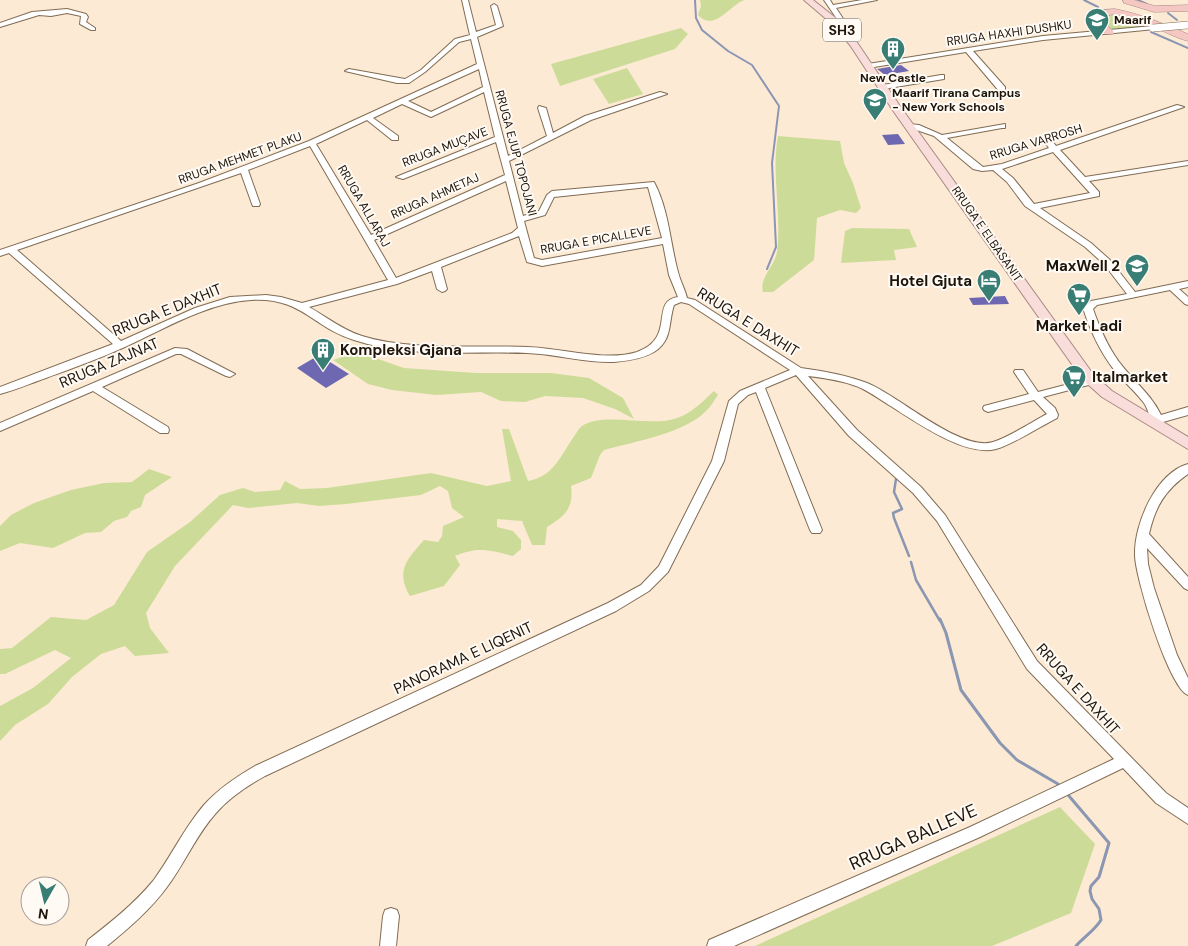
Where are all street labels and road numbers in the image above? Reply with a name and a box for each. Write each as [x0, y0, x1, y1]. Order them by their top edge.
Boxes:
street label: RRUGA HAXHI DUSHKU [945, 16, 1073, 50]
road number: SH3 [823, 18, 861, 42]
street label: RRUGA EJUP TOPOJANI [491, 88, 541, 218]
street label: RRUGA VARROSH [988, 120, 1084, 164]
street label: RRUGA MUÇAVE [400, 123, 490, 171]
street label: RRUGA MEHMET PLAKU [176, 128, 304, 188]
street label: RRUGA ALLARAJ [334, 162, 394, 250]
street label: RRUGA AHMETAJ [388, 169, 482, 223]
street label: RRUGA E ELBASANIT [948, 183, 1026, 285]
street label: RRUGA E PICALLEVE [539, 222, 653, 258]
street label: RRUGA E DAXHIT [109, 279, 225, 341]
street label: RRUGA E DAXHIT [693, 283, 803, 361]
street label: RRUGA ZAJNAT [56, 333, 162, 393]
street label: PANORAMA E LIQENIT [390, 617, 536, 699]
street label: RRUGA E DAXHIT [1032, 639, 1124, 739]
street label: RRUGA BALLEVE [845, 798, 981, 876]

